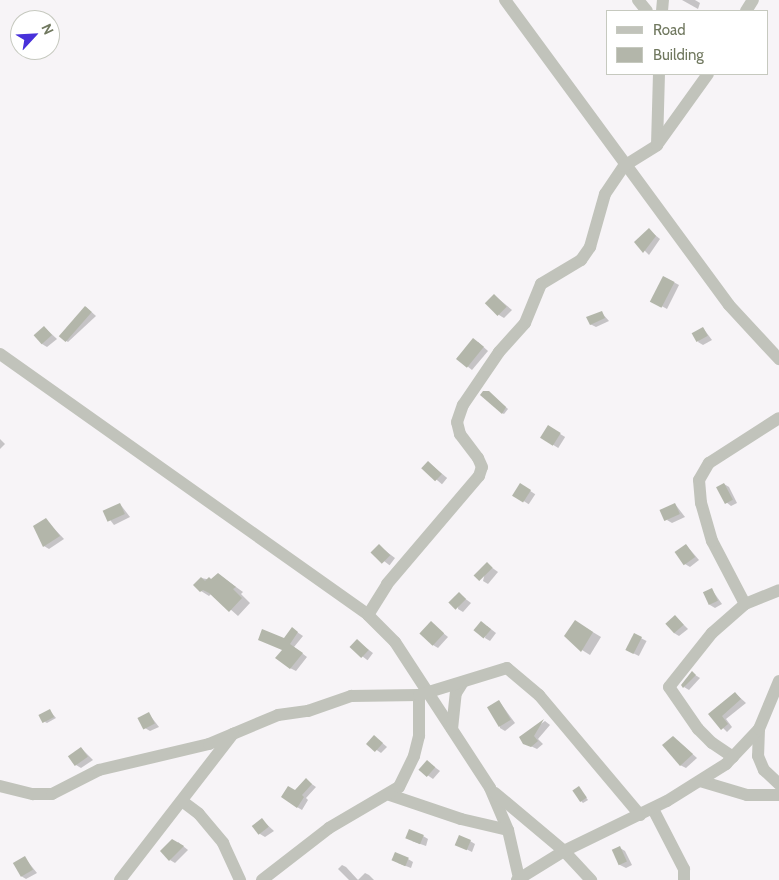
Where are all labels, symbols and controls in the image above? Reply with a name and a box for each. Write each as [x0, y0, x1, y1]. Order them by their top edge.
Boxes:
north arrow [10, 10, 60, 60]
legend [606, 10, 769, 75]
text: N [37, 21, 58, 37]
text: Road [653, 21, 686, 39]
text: Building [653, 46, 704, 64]

